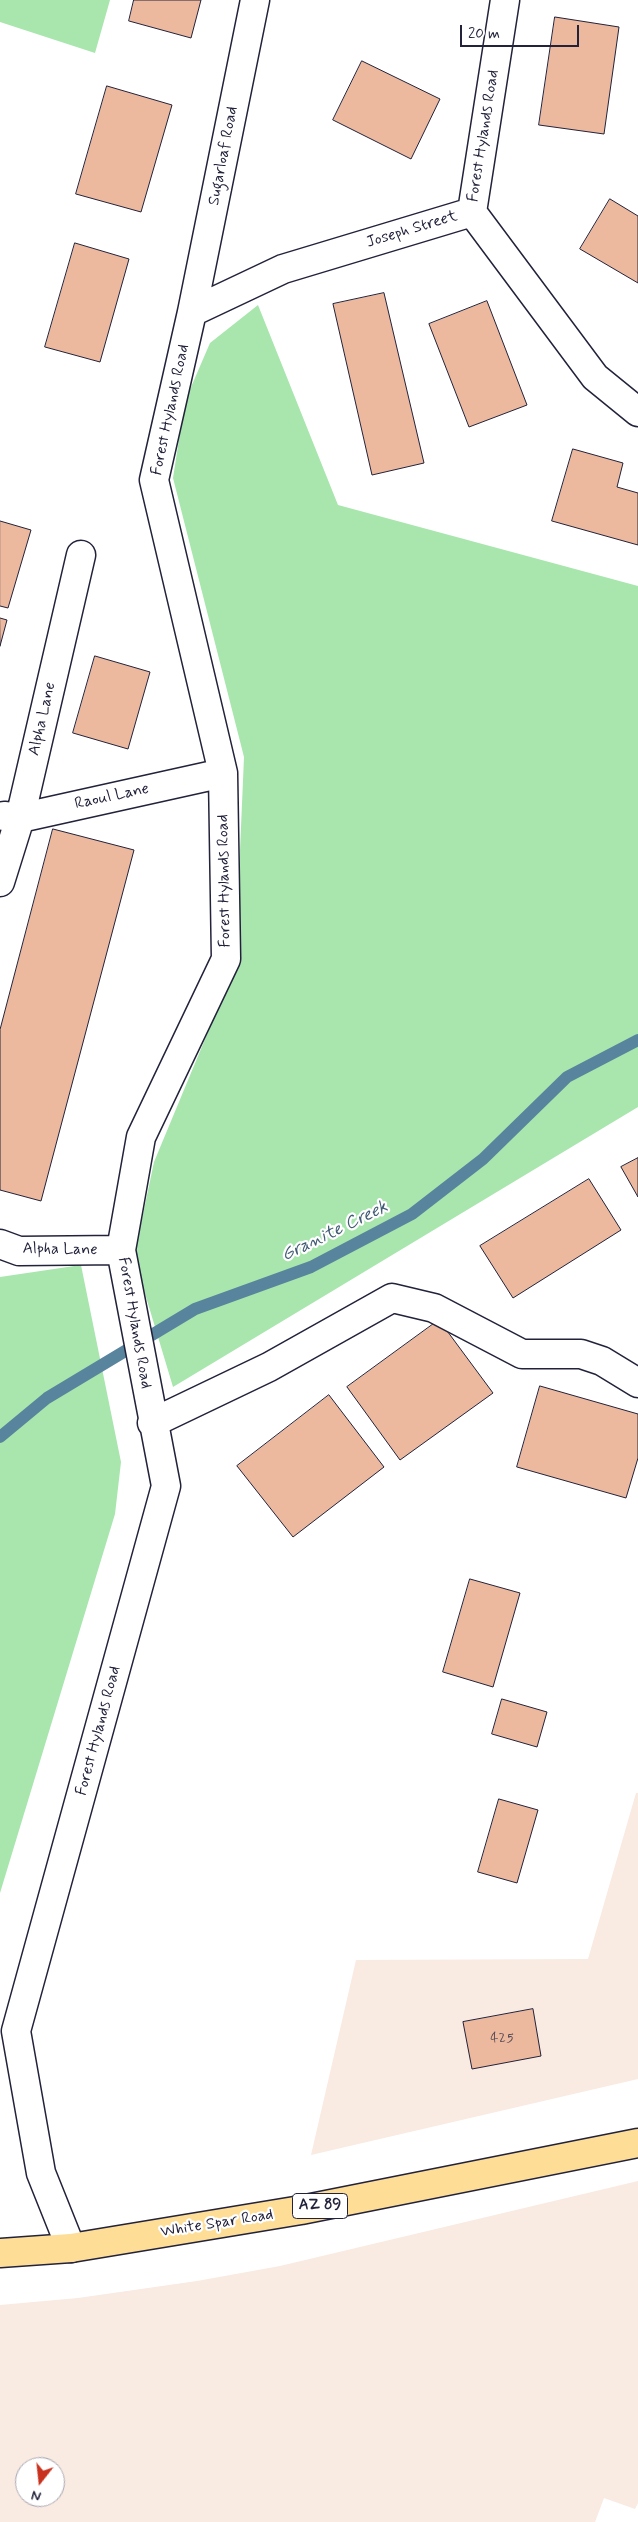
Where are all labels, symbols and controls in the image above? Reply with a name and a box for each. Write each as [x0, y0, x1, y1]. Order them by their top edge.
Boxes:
scale bar [463, 15, 582, 47]
text: 20 m [468, 24, 500, 44]
street label: Forest Hylands Road [464, 69, 504, 203]
street label: Sugarloaf Road [205, 105, 243, 207]
street label: Joseph Street [364, 207, 460, 253]
street label: Forest Hylands Road [148, 343, 194, 477]
street label: Alpha Lane [25, 680, 61, 758]
street label: Raoul Lane [73, 780, 151, 814]
street label: Forest Hylands Road [214, 814, 236, 948]
water label: Granite Creek [278, 1197, 392, 1267]
street label: Alpha Lane [22, 1240, 98, 1260]
street label: Forest Hylands Road [113, 1256, 155, 1390]
street label: Forest Hylands Road [72, 1664, 126, 1798]
house number: 425 [490, 2031, 514, 2047]
road number: AZ 89 [292, 2194, 348, 2218]
street label: White Spar Road [159, 2206, 275, 2242]
north arrow [15, 2457, 65, 2507]
text: N [29, 2486, 43, 2505]

